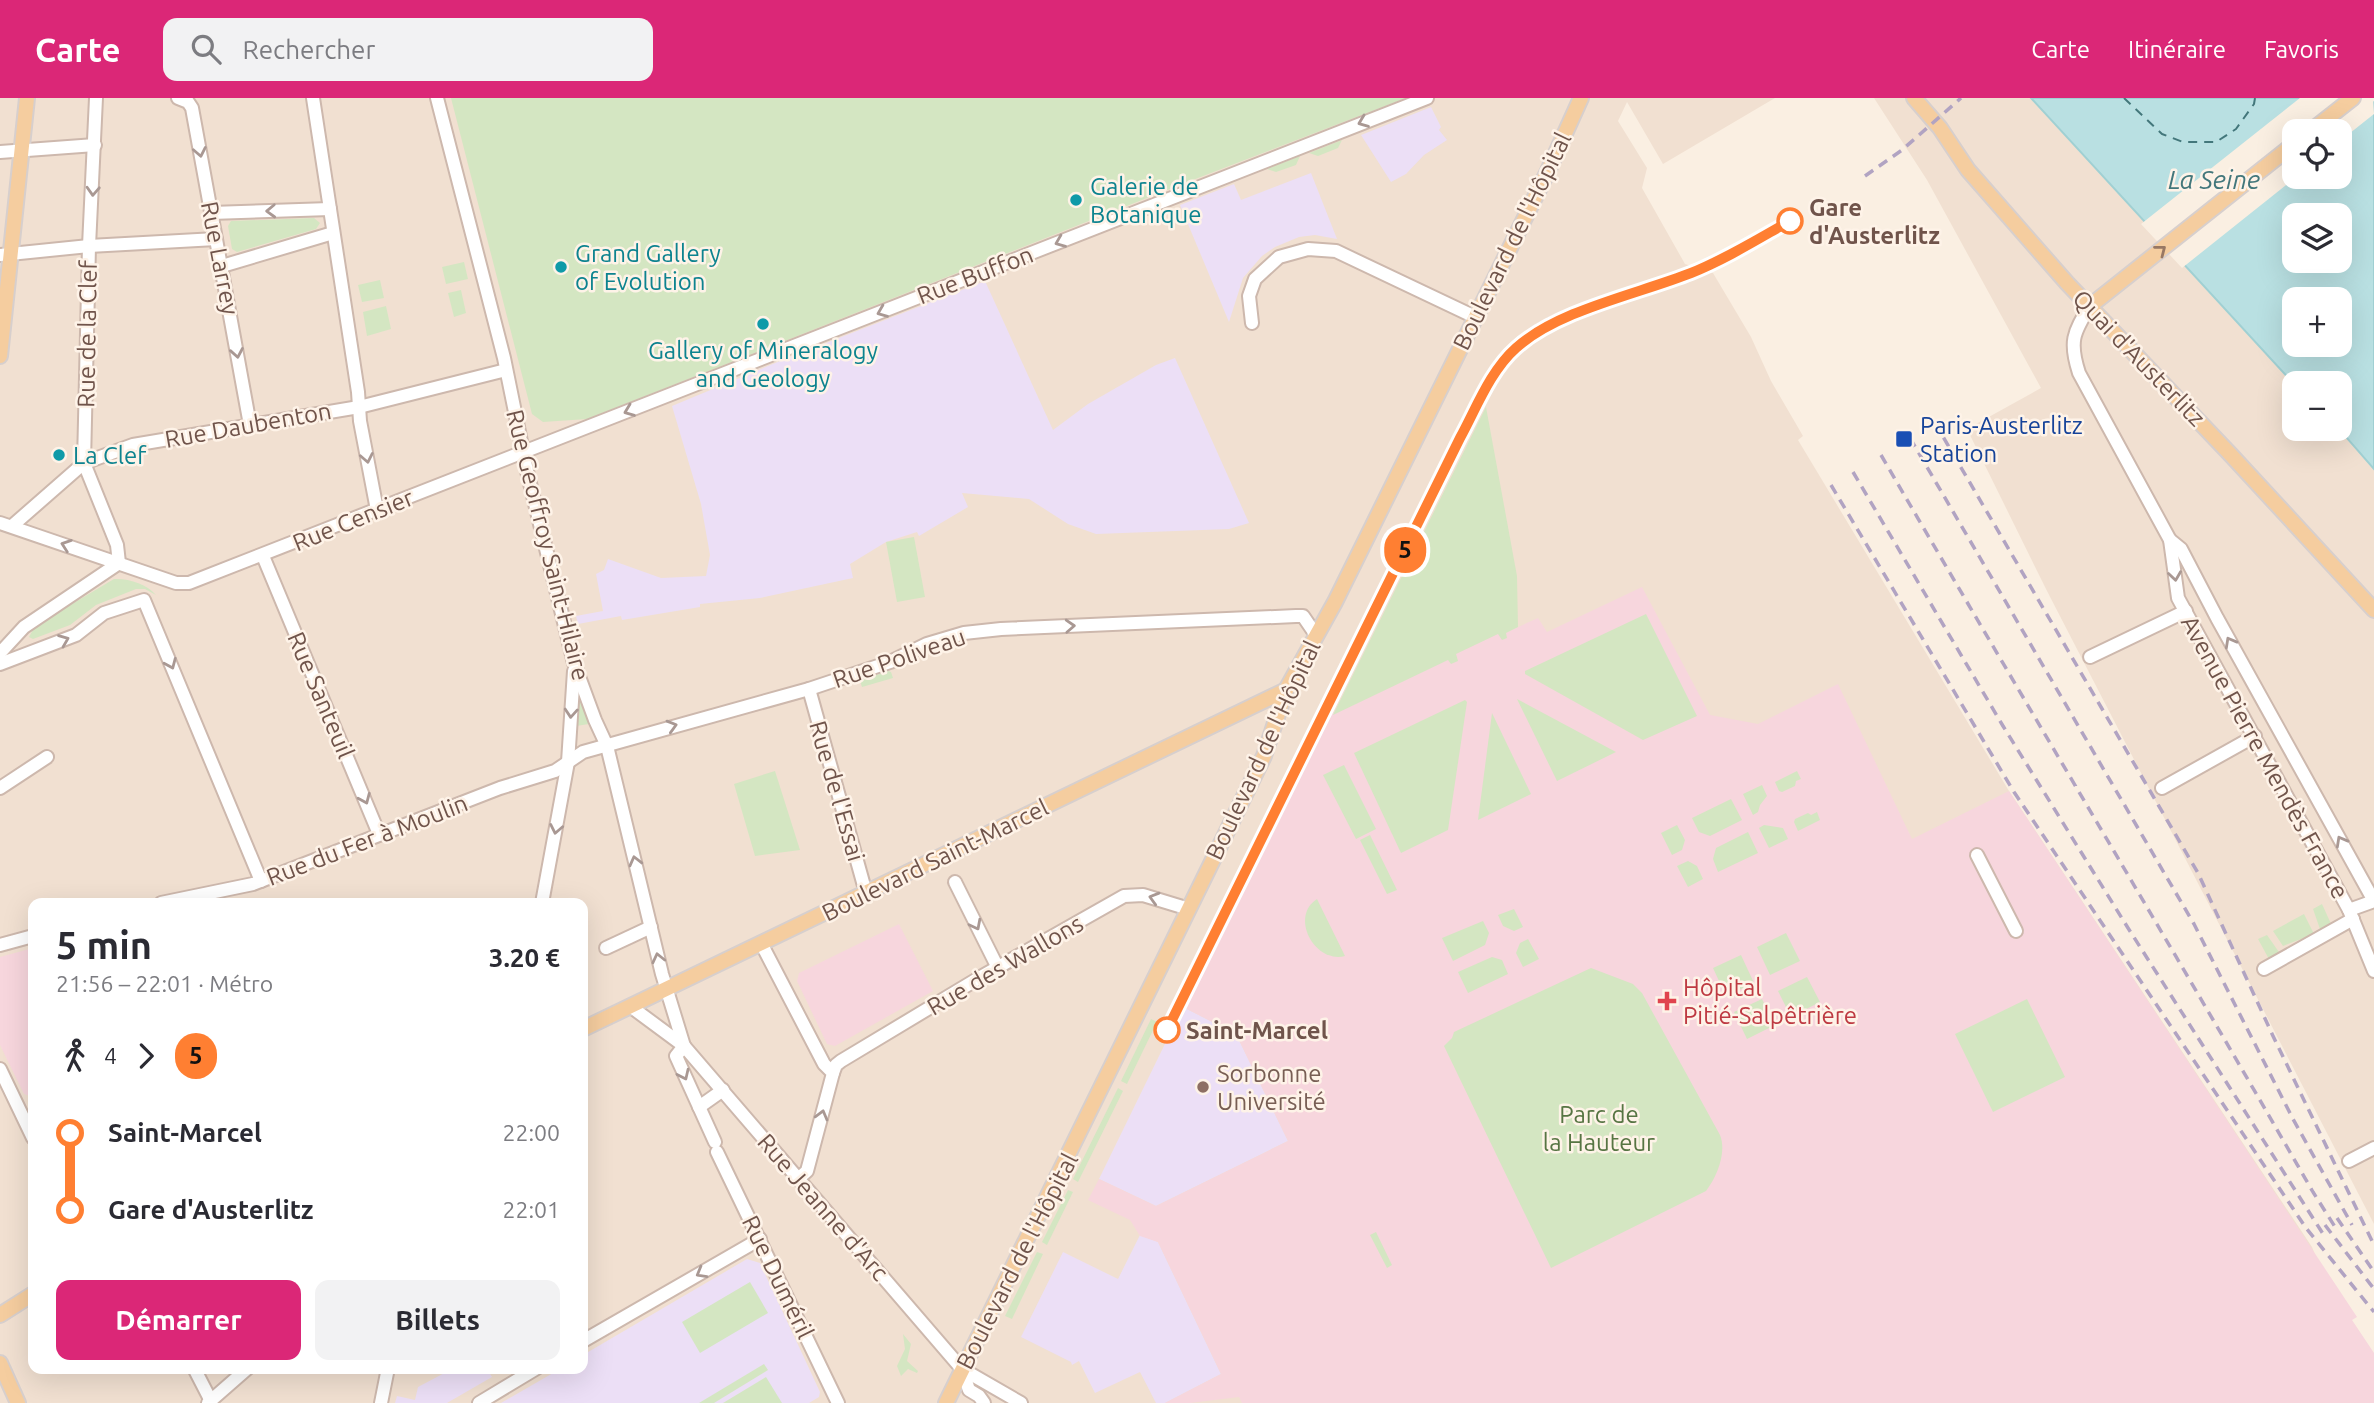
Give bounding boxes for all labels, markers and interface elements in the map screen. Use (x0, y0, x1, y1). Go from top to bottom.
search box (163, 18, 653, 81)
icon: search (187, 30, 225, 68)
text: Carte (35, 31, 121, 68)
text: Rechercher (243, 35, 375, 64)
text: Carte (2031, 36, 2090, 63)
text: Itinéraire (2128, 36, 2226, 63)
text: Favoris (2264, 36, 2339, 63)
one-way arrow (1357, 114, 1369, 128)
map controls (2282, 119, 2352, 441)
button: locate (2282, 119, 2352, 189)
street label: Boulevard de l'Hôpital (1448, 128, 1576, 354)
one-way arrow (192, 146, 207, 158)
water label: La Seine (2168, 165, 2260, 194)
place label: Galerie de Botanique (1090, 173, 1202, 228)
one-way arrow (85, 185, 100, 196)
marker: Galerie de Botanique (1068, 192, 1084, 208)
place label: Gare d'Austerlitz (1809, 194, 1940, 249)
street label: Rue Larrey (196, 199, 244, 317)
button: layers (2282, 203, 2352, 273)
one-way arrow (265, 204, 276, 219)
marker: Gare d'Austerlitz (1777, 208, 1803, 234)
one-way arrow (1055, 233, 1067, 247)
place label: Grand Gallery of Evolution (575, 240, 721, 295)
street label: Rue Buffon (913, 240, 1037, 310)
one-way arrow (2153, 245, 2165, 258)
street label: Rue de la Clef (72, 259, 102, 408)
marker: Grand Gallery of Evolution (553, 259, 569, 275)
street label: Quai d'Austerlitz (2067, 284, 2211, 432)
button: + (2282, 287, 2352, 357)
one-way arrow (876, 303, 888, 317)
marker: Gallery of Mineralogy and Geology (755, 316, 771, 332)
place label: Gallery of Mineralogy and Geology (648, 337, 878, 392)
one-way arrow (229, 347, 244, 359)
button: − (2282, 371, 2352, 441)
street label: Rue Daubenton (163, 397, 333, 453)
one-way arrow (623, 403, 635, 417)
street label: Rue Geoffroy Saint-Hilaire (501, 407, 595, 683)
place label: Paris-Austerlitz Station (1920, 412, 2083, 467)
marker: Paris-Austerlitz Station (1894, 429, 1914, 449)
place label: La Clef (73, 442, 147, 469)
marker: La Clef (51, 447, 67, 463)
one-way arrow (358, 452, 373, 464)
street label: Rue Censier (289, 484, 417, 556)
line badge: 5 (1382, 527, 1428, 573)
text: 5 (1398, 536, 1412, 563)
one-way arrow (60, 539, 72, 553)
one-way arrow (2167, 571, 2182, 582)
street label: Avenue Pierre Mendès France (2176, 611, 2354, 903)
one-way arrow (1064, 618, 1075, 633)
street label: Rue Poliveau (829, 623, 969, 693)
street label: Rue Santeuil (282, 628, 360, 762)
one-way arrow (57, 634, 69, 648)
street label: Boulevard de l'Hôpital (1200, 636, 1326, 864)
one-way arrow (2225, 637, 2239, 649)
one-way arrow (162, 657, 176, 669)
one-way arrow (564, 707, 579, 718)
street label: Rue de l'Essai (804, 718, 870, 864)
one-way arrow (666, 720, 678, 734)
street label: Rue du Fer à Moulin (263, 789, 471, 891)
one-way arrow (356, 793, 370, 805)
street label: Boulevard Saint-Marcel (818, 793, 1052, 927)
one-way arrow (549, 823, 564, 835)
one-way arrow (2336, 836, 2349, 848)
one-way arrow (629, 855, 643, 867)
one-way arrow (1149, 892, 1161, 906)
street label: Rue des Wallons (922, 909, 1088, 1021)
one-way arrow (968, 918, 981, 930)
text: 5 min (56, 924, 152, 966)
text: 3.20 € (489, 943, 560, 972)
one-way arrow (652, 952, 667, 964)
text: 21:56 – 22:01 · Métro (56, 971, 273, 996)
place label: Hôpital Pitié-Salpêtrière (1683, 974, 1857, 1029)
marker: Hôpital Pitié-Salpêtrière (1657, 991, 1677, 1011)
marker: Saint-Marcel (1154, 1017, 1180, 1043)
place label: Saint-Marcel (1186, 1017, 1328, 1044)
icon: walk (56, 1037, 94, 1075)
icon: forward (127, 1037, 165, 1075)
text: 5 (189, 1042, 203, 1069)
text: 4 (104, 1043, 117, 1068)
place label: Sorbonne Université (1217, 1060, 1326, 1115)
one-way arrow (676, 1068, 690, 1080)
marker: Sorbonne Université (1195, 1079, 1211, 1095)
park label: Parc de la Hauteur (1543, 1101, 1655, 1156)
one-way arrow (814, 1109, 828, 1121)
text: Saint-Marcel (108, 1118, 262, 1147)
text: 22:00 (502, 1120, 560, 1145)
street label: Rue Jeanne d'Arc (752, 1128, 894, 1286)
street label: Boulevard de l'Hôpital (951, 1149, 1083, 1373)
text: Gare d'Austerlitz (108, 1195, 314, 1224)
text: 22:01 (502, 1197, 560, 1222)
street label: Rue Duméril (737, 1211, 819, 1343)
one-way arrow (695, 1265, 708, 1278)
button: Démarrer (56, 1280, 301, 1360)
button: Billets (315, 1280, 560, 1360)

